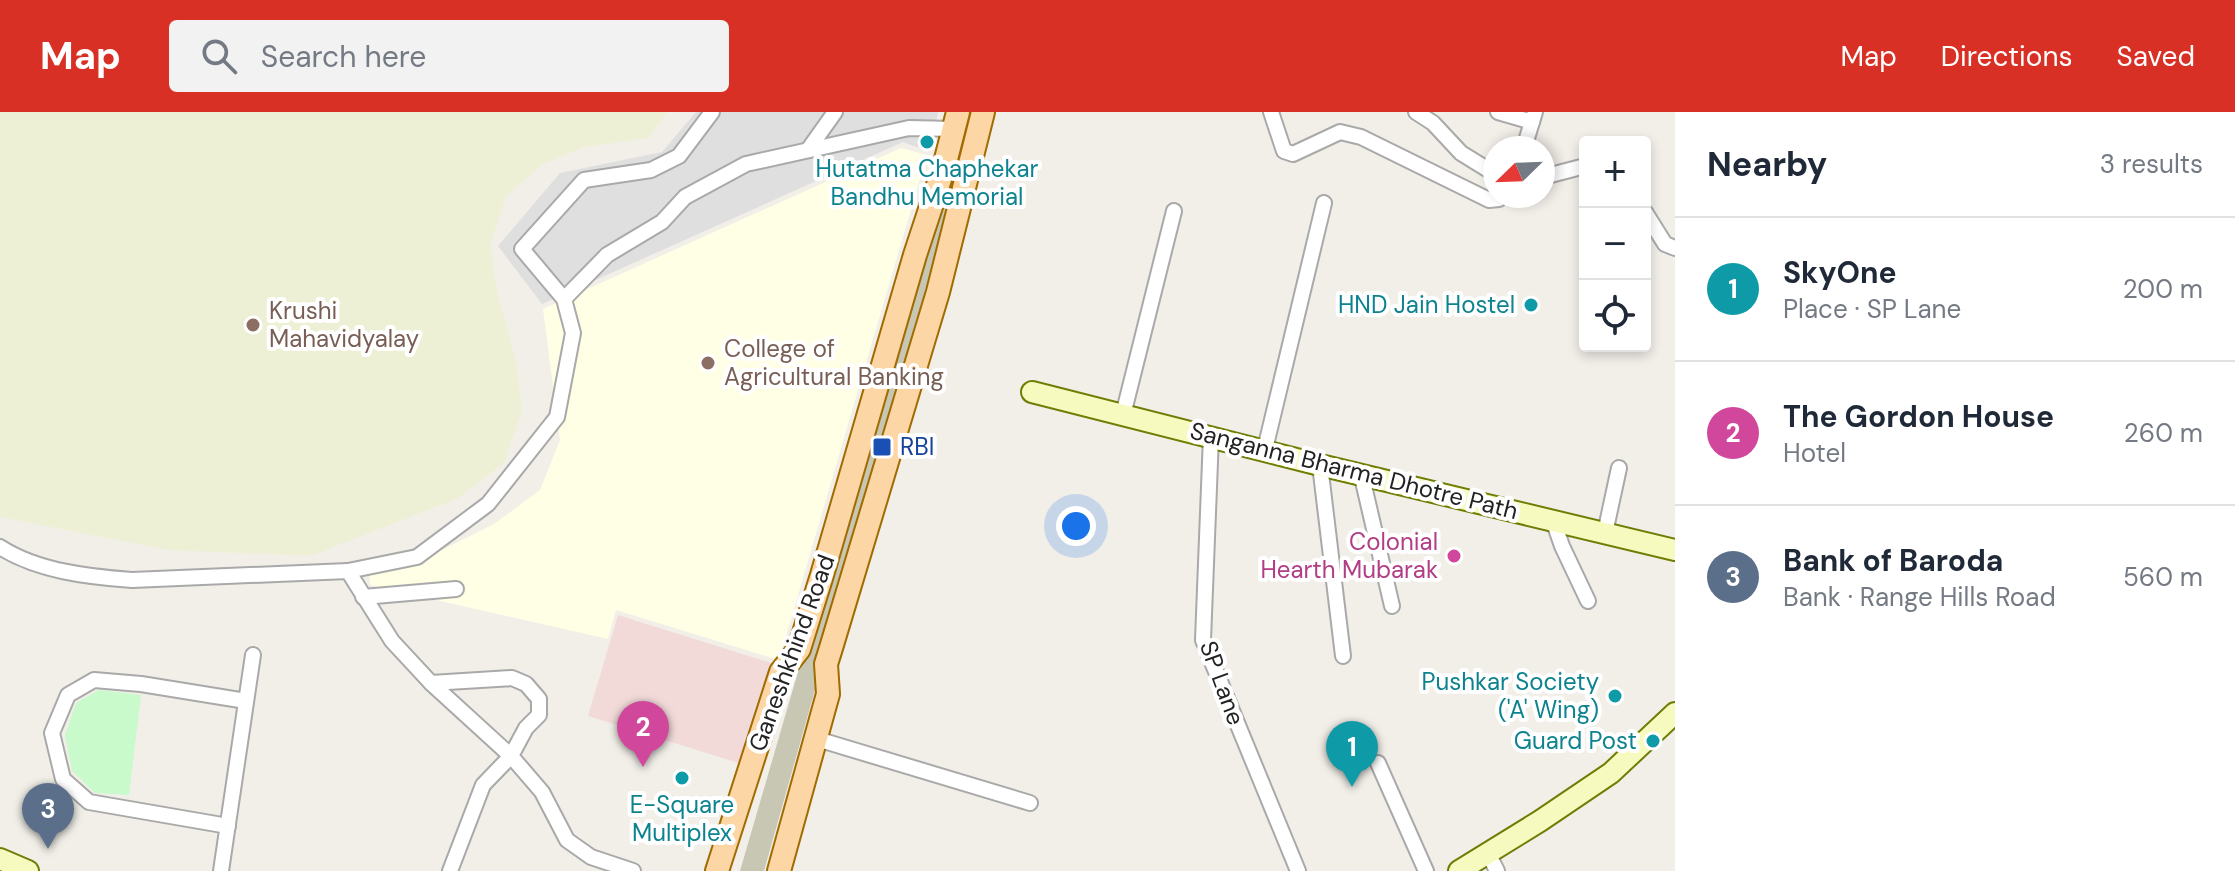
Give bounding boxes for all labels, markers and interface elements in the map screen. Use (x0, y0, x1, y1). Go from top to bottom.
search box (169, 20, 729, 92)
text: Map (40, 31, 121, 81)
icon: search (197, 34, 241, 78)
text: Search here (261, 37, 426, 76)
text: Map (1840, 38, 1897, 75)
text: Directions (1941, 38, 2073, 75)
text: Saved (2117, 38, 2195, 75)
marker: Hutatma Chaphekar Bandhu Memorial (918, 133, 936, 151)
north arrow (1483, 136, 1555, 208)
map controls (1579, 136, 1651, 352)
button: + (1579, 136, 1651, 208)
text: Nearby (1707, 142, 1827, 187)
text: 3 results (2100, 147, 2203, 181)
place label: Hutatma Chaphekar Bandhu Memorial (816, 153, 1039, 212)
button: − (1579, 208, 1651, 280)
text: SkyOne (1783, 253, 1897, 292)
text: 1 (1728, 272, 1738, 306)
text: 200 m (2123, 272, 2203, 306)
button: locate (1579, 280, 1651, 352)
place label: HND Jain Hostel (1338, 289, 1515, 320)
text: Place · SP Lane (1783, 292, 1961, 326)
place label: Krushi Mahavidyalay (269, 295, 419, 354)
marker: HND Jain Hostel (1522, 296, 1540, 314)
marker: Krushi Mahavidyalay (244, 316, 262, 334)
place label: College of Agricultural Banking (724, 333, 944, 392)
marker: College of Agricultural Banking (699, 354, 717, 372)
text: The Gordon House (1783, 397, 2054, 436)
street label: Sanganna Bharma Dhotre Path (1187, 415, 1521, 526)
text: 2 (1725, 416, 1741, 450)
text: 260 m (2124, 416, 2203, 450)
place label: RBI (900, 431, 934, 462)
marker: RBI (871, 436, 893, 458)
text: Hotel (1783, 436, 1846, 470)
your location (1056, 506, 1096, 546)
place label: Colonial Hearth Mubarak (1260, 526, 1438, 585)
text: Bank of Baroda (1783, 541, 2003, 580)
marker: Colonial Hearth Mubarak (1445, 547, 1463, 565)
street label: Ganeshkhind Road (742, 550, 842, 756)
text: 3 (1725, 560, 1741, 594)
text: 560 m (2123, 560, 2203, 594)
text: Bank · Range Hills Road (1783, 580, 2056, 614)
street label: SP Lane (1193, 636, 1252, 729)
place label: Pushkar Society ('A' Wing) (1422, 666, 1599, 725)
marker: Pushkar Society ('A' Wing) (1606, 687, 1624, 705)
pin: 2 (617, 701, 669, 767)
pin: 1 (1326, 721, 1378, 787)
place label: Guard Post (1514, 725, 1637, 756)
marker: Guard Post (1644, 732, 1662, 750)
marker: E-Square Multiplex (673, 769, 691, 787)
pin: 3 (22, 783, 74, 849)
place label: E-Square Multiplex (630, 789, 734, 848)

